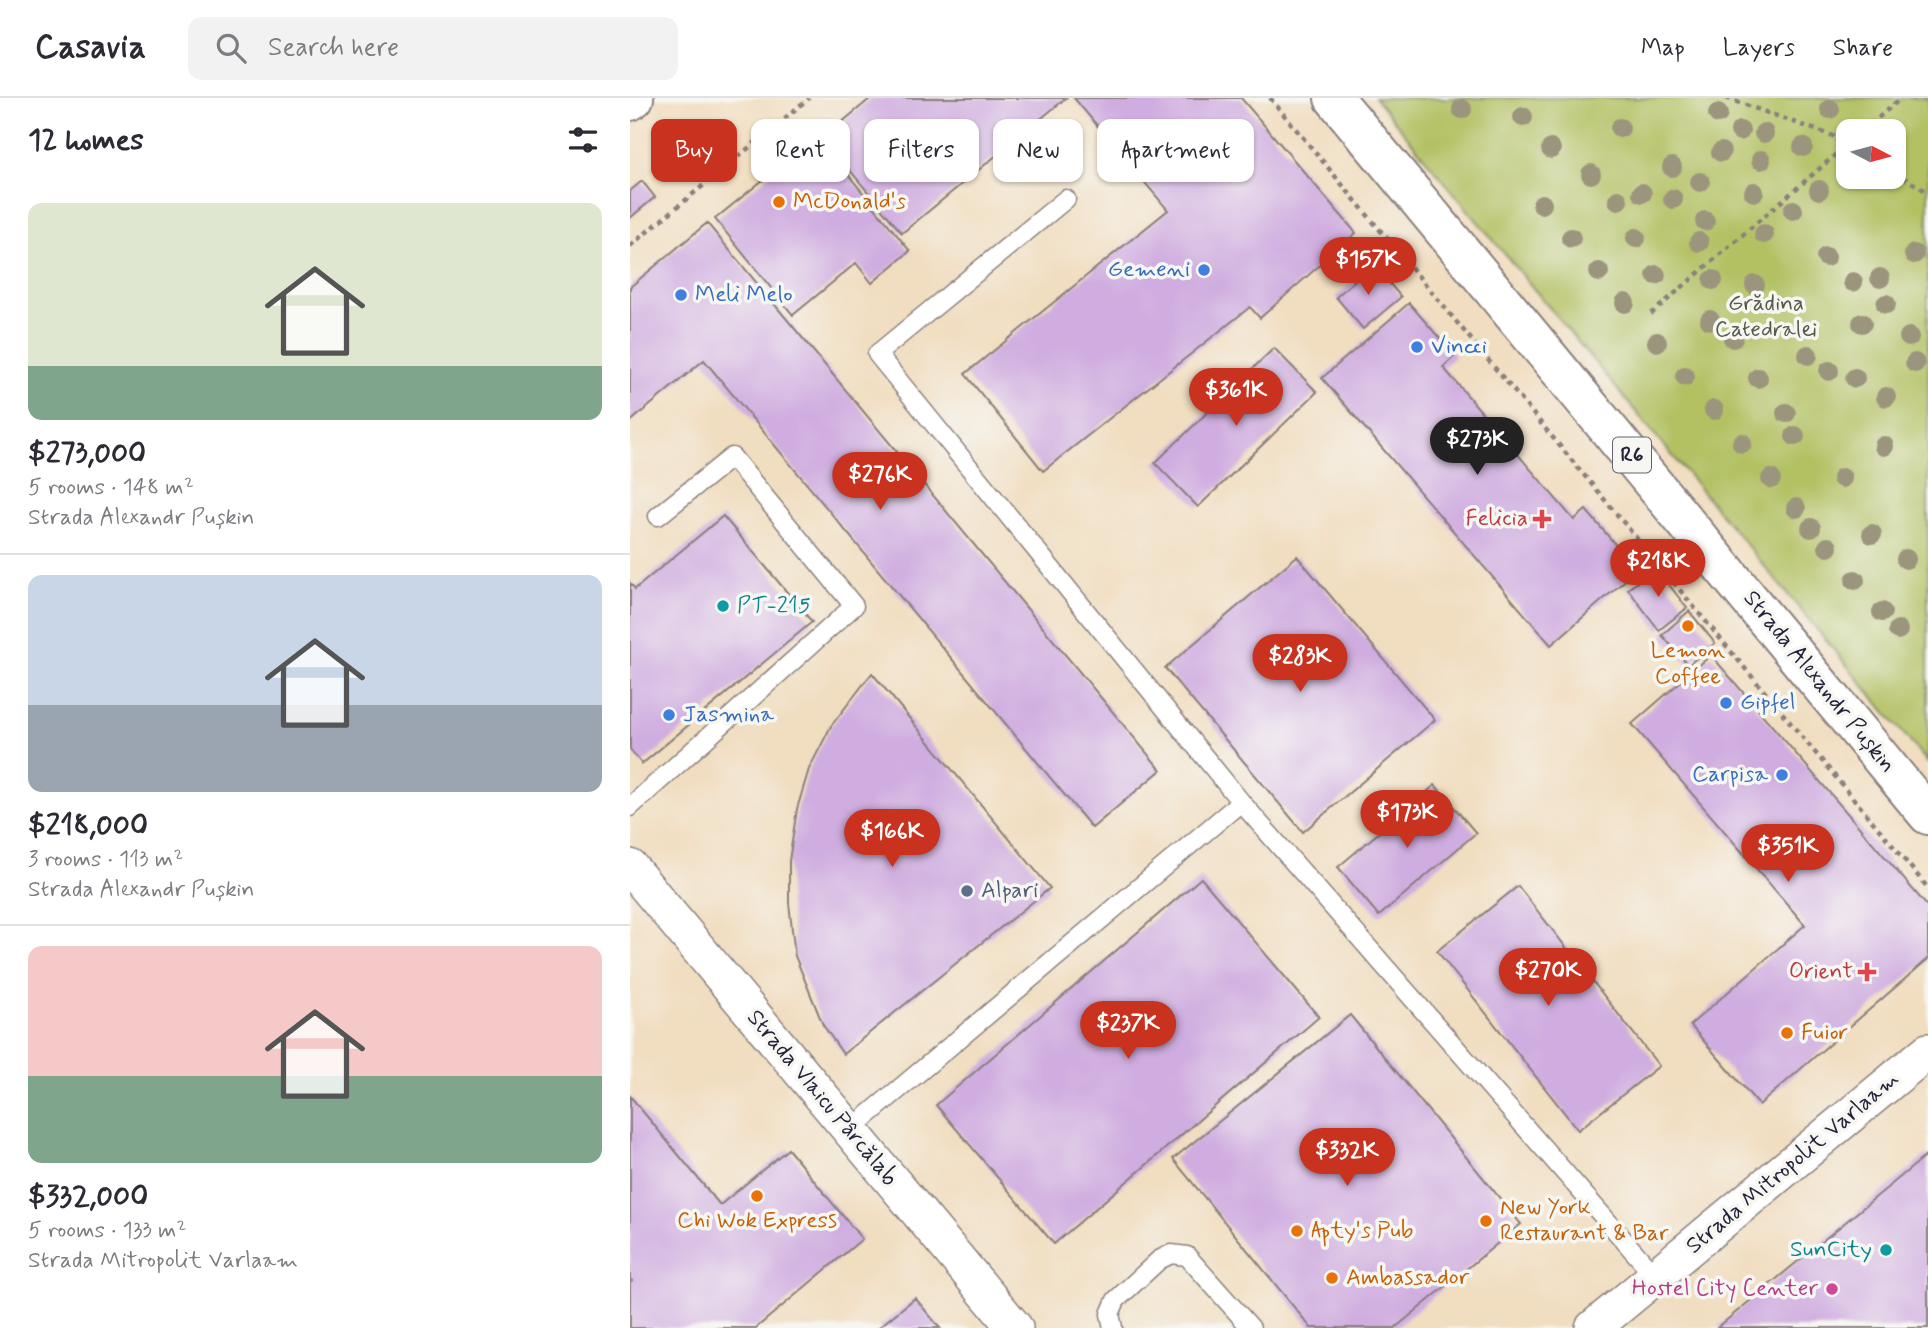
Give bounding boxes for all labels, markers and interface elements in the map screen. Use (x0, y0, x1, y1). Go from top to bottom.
search box (188, 17, 678, 80)
text: Casavia (35, 26, 146, 70)
icon: search (212, 29, 250, 67)
text: Search here (268, 31, 399, 65)
text: Map (1641, 33, 1685, 64)
text: Layers (1723, 33, 1795, 64)
text: Share (1833, 33, 1893, 64)
chip: Buy (651, 119, 737, 182)
chip: Rent (751, 119, 850, 182)
chip: Filters (864, 119, 979, 182)
chip: New (993, 119, 1083, 182)
chip: Apartment (1097, 119, 1254, 182)
north arrow (1836, 119, 1906, 189)
map controls (1836, 119, 1906, 189)
text: 12 homes (28, 121, 144, 160)
icon: filters (564, 121, 602, 159)
place label: McDonald's (793, 187, 906, 217)
marker: McDonald's (771, 194, 787, 210)
pin: $157K (1319, 238, 1417, 297)
text: $157K (1335, 245, 1401, 275)
icon: home (252, 248, 378, 374)
place label: Gemeni (1108, 255, 1190, 285)
marker: Gemeni (1196, 262, 1212, 278)
place label: Meli Melo (695, 280, 793, 310)
marker: Meli Melo (673, 287, 689, 303)
park label: Grădina Catedralei (1715, 289, 1817, 345)
place label: Vincci (1431, 332, 1487, 362)
marker: Vincci (1409, 339, 1425, 355)
pin: $361K (1187, 368, 1285, 428)
text: $361K (1205, 376, 1267, 406)
pin: $273K (1428, 418, 1526, 477)
text: $273K (1446, 425, 1508, 455)
text: $273,000 (28, 434, 146, 473)
road number: R6 (1613, 438, 1651, 472)
pin: $276K (831, 452, 929, 512)
text: $276K (848, 460, 912, 490)
text: 5 rooms · 148 m² (28, 473, 194, 503)
text: Strada Alexandr Pușkin (28, 503, 254, 533)
place label: Felicia (1465, 504, 1528, 534)
marker: Felicia (1534, 511, 1550, 527)
pin: $218K (1609, 540, 1707, 599)
text: $218K (1626, 547, 1690, 577)
street label: Strada Alexandr Pușkin (1736, 585, 1902, 779)
place label: PT-215 (737, 591, 811, 621)
marker: PT-215 (715, 598, 731, 614)
marker: Lemon Coffee (1680, 618, 1696, 634)
icon: home (252, 620, 378, 746)
pin: $283K (1251, 634, 1349, 694)
place label: Lemon Coffee (1651, 636, 1725, 692)
text: $283K (1268, 642, 1332, 672)
place label: Gipfel (1740, 688, 1795, 718)
marker: Gipfel (1718, 695, 1734, 711)
place label: Jasmina (683, 700, 774, 730)
marker: Jasmina (661, 707, 677, 723)
place label: Carpisa (1692, 760, 1768, 790)
marker: Carpisa (1774, 767, 1790, 783)
pin: $173K (1358, 790, 1456, 850)
text: $173K (1377, 798, 1438, 828)
text: $218,000 (28, 806, 148, 845)
pin: $166K (843, 810, 941, 869)
text: $166K (860, 817, 924, 847)
pin: $351K (1739, 824, 1837, 884)
text: $351K (1757, 832, 1819, 862)
text: 3 rooms · 113 m² (28, 845, 183, 875)
text: Strada Alexandr Pușkin (28, 875, 254, 905)
place label: Alpari (981, 876, 1038, 906)
marker: Alpari (959, 883, 975, 899)
pin: $270K (1499, 948, 1597, 1008)
text: $270K (1515, 956, 1581, 986)
place label: Orient (1789, 957, 1853, 987)
marker: Orient (1859, 964, 1875, 980)
icon: home (252, 991, 378, 1117)
pin: $237K (1079, 1002, 1177, 1061)
street label: Strada Vlaicu Pârcălab (739, 1004, 905, 1192)
text: $237K (1096, 1009, 1160, 1039)
place label: Fuior (1801, 1018, 1849, 1048)
marker: Fuior (1779, 1025, 1795, 1041)
street label: Strada Mitropolit Varlaam (1680, 1065, 1906, 1261)
pin: $332K (1298, 1128, 1396, 1188)
text: $332K (1315, 1136, 1379, 1166)
text: $332,000 (28, 1177, 148, 1216)
marker: Chi Wok Express (749, 1188, 765, 1204)
place label: New York Restaurant & Bar (1500, 1193, 1669, 1249)
place label: Chi Wok Express (677, 1206, 837, 1236)
marker: New York Restaurant & Bar (1478, 1213, 1494, 1229)
text: 5 rooms · 133 m² (28, 1216, 187, 1246)
place label: Apty's Pub (1311, 1216, 1413, 1247)
marker: Apty's Pub (1289, 1223, 1305, 1239)
place label: SunCity (1790, 1235, 1872, 1265)
marker: SunCity (1878, 1242, 1894, 1258)
text: Strada Mitropolit Varlaam (28, 1246, 298, 1276)
place label: Ambassador (1346, 1263, 1470, 1293)
marker: Ambassador (1324, 1270, 1340, 1286)
place label: Hostel City Center (1632, 1274, 1818, 1304)
marker: Hostel City Center (1824, 1281, 1840, 1297)

